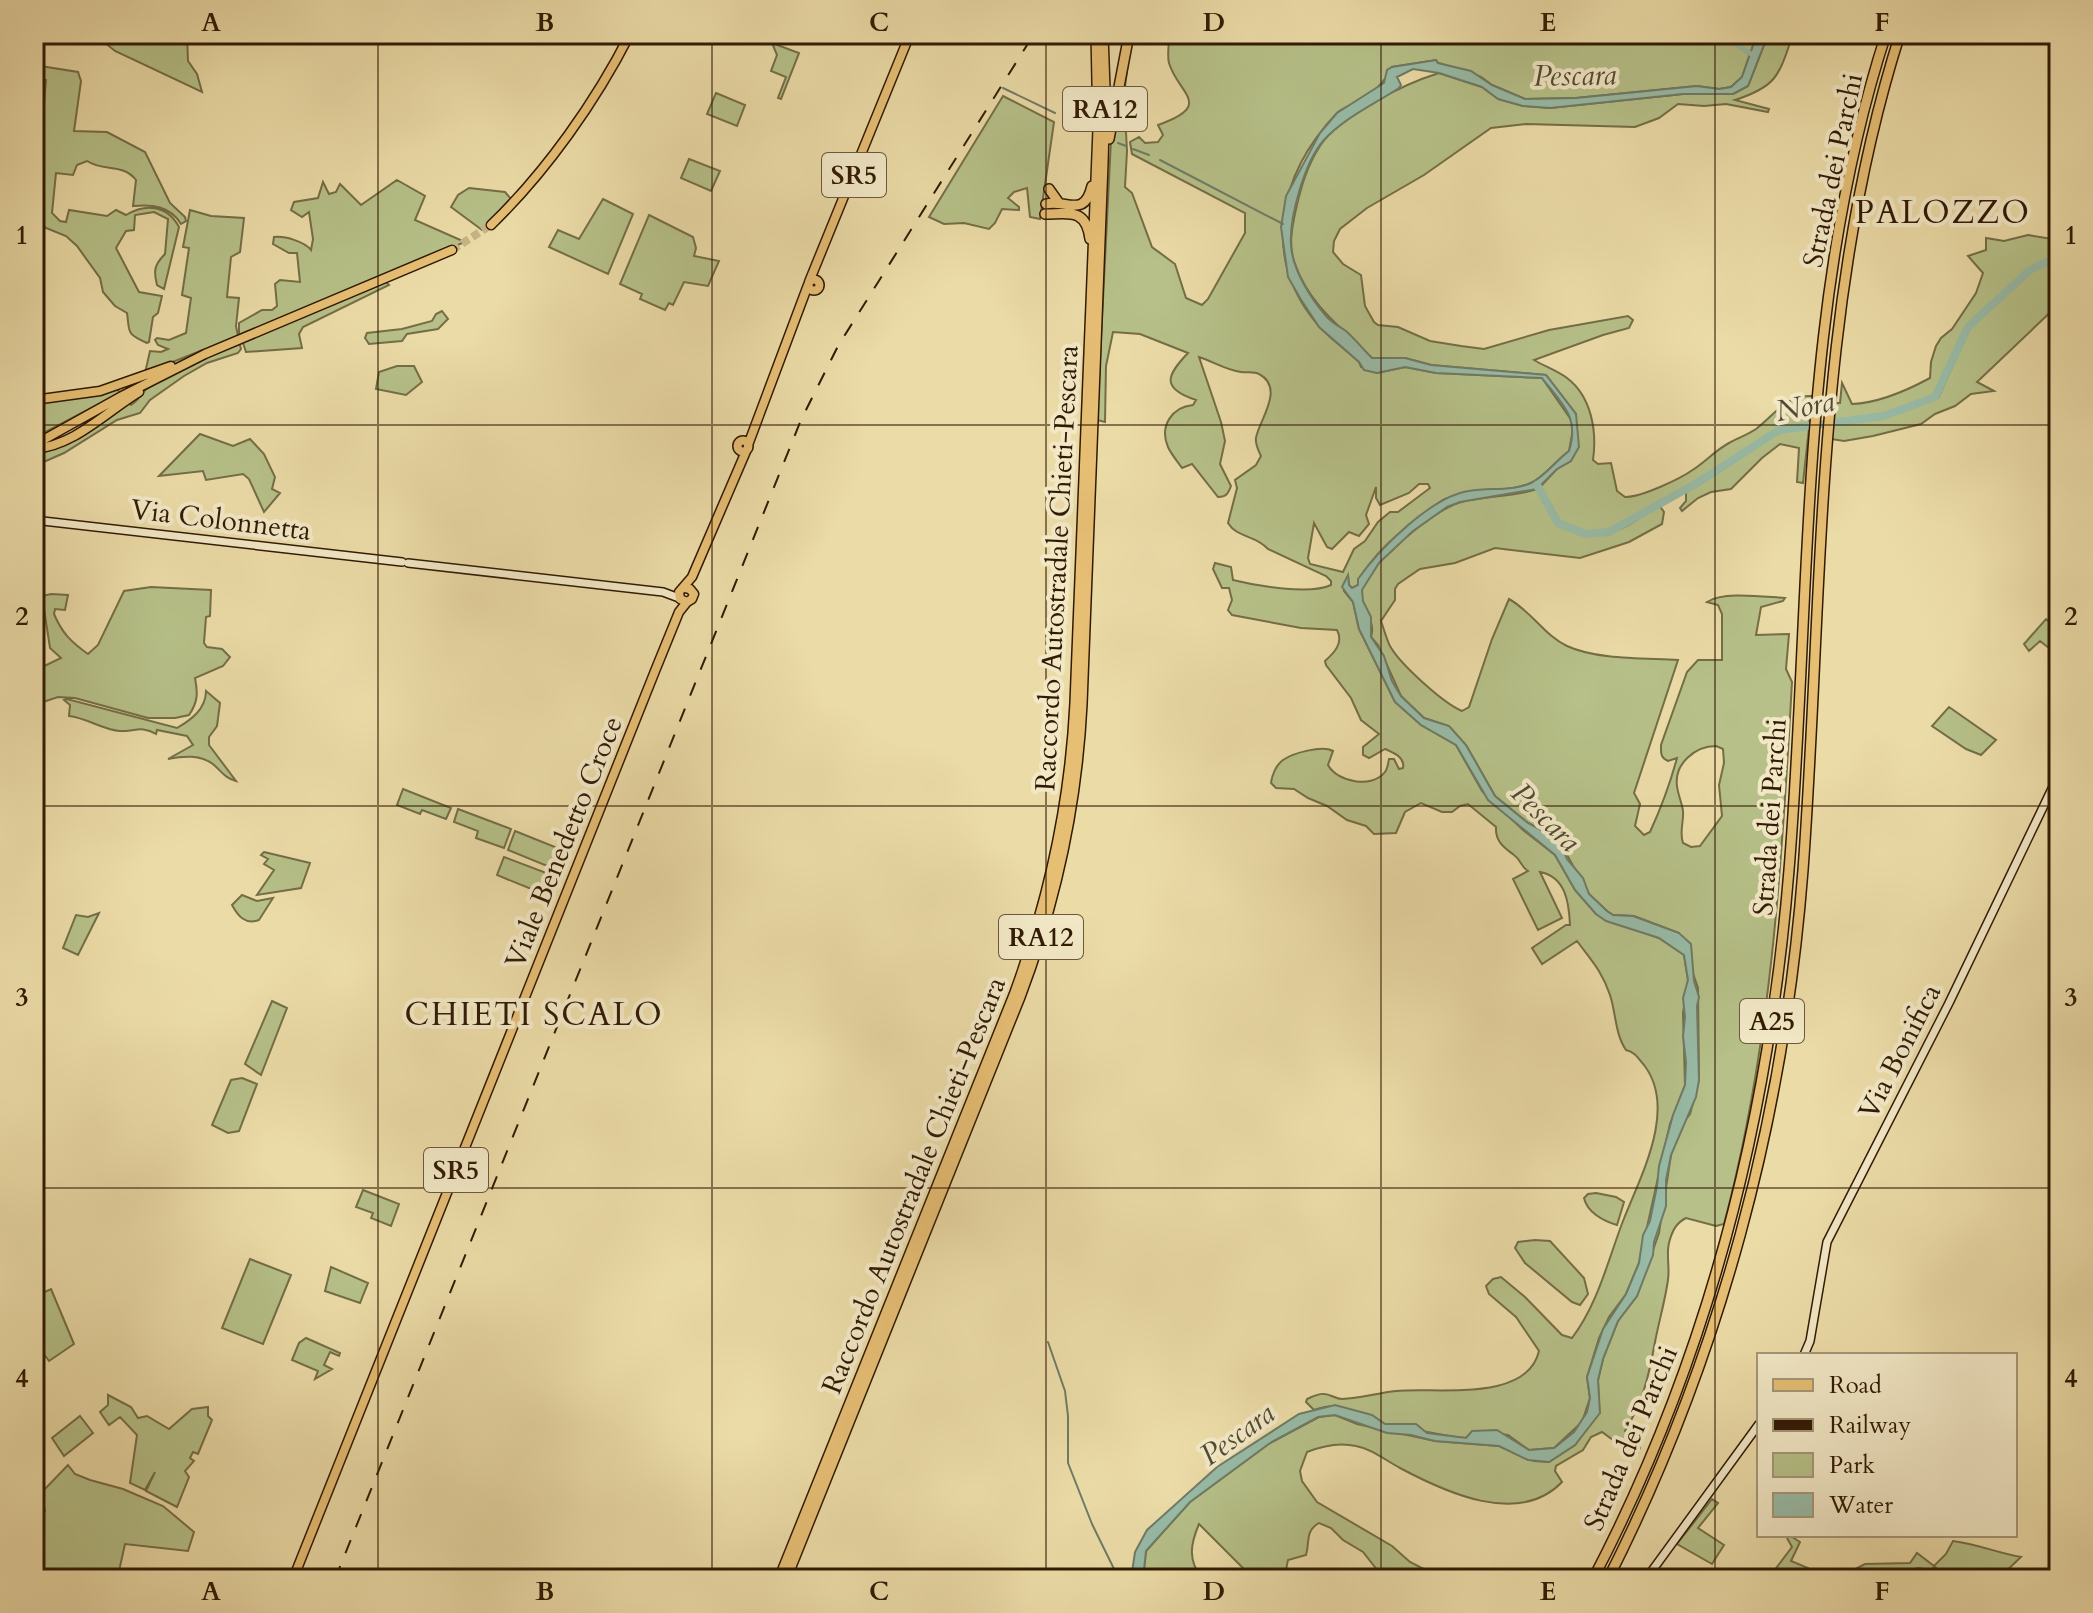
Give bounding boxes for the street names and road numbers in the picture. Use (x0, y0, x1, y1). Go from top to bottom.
street label: Strada dei Parchi (1794, 69, 1872, 271)
road number: RA12 (1063, 87, 1147, 131)
road number: SR5 (822, 153, 886, 197)
street label: Raccordo Autostradale Chieti-Pescara (1026, 344, 1088, 792)
street label: Via Colonnetta (129, 490, 313, 550)
street label: Viale Benedetto Croce (496, 711, 632, 974)
street label: Strada dei Parchi (1744, 717, 1796, 917)
road number: RA12 (999, 915, 1083, 959)
street label: Raccordo Autostradale Chieti-Pescara (813, 971, 1015, 1399)
street label: Via Bonifica (1850, 977, 1950, 1125)
road number: A25 (1740, 999, 1804, 1043)
road number: SR5 (424, 1148, 488, 1192)
street label: Strada dei Parchi (1575, 1340, 1687, 1537)

